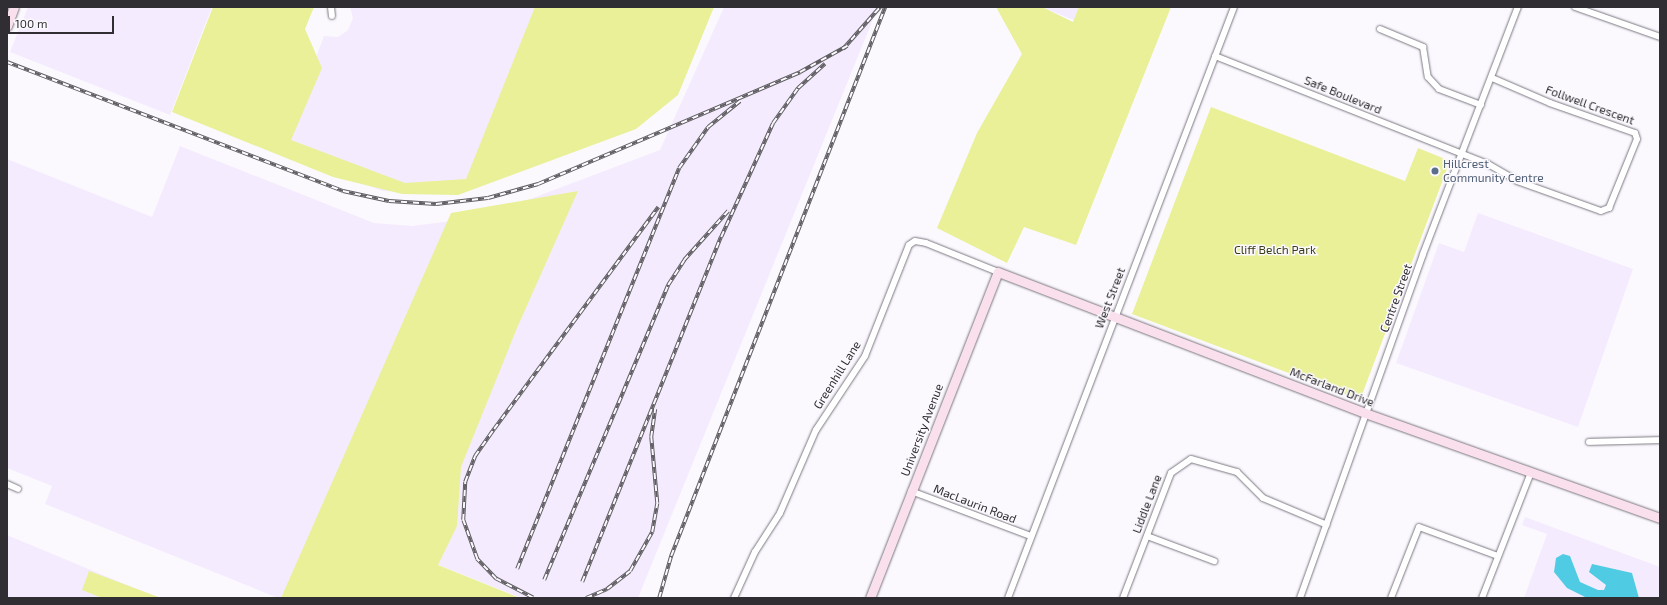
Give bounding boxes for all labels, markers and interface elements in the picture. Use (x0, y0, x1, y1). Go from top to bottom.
scale bar (10, 8, 116, 34)
text: 100 m (15, 16, 47, 30)
street label: Safe Boulevard (1302, 73, 1384, 117)
street label: Follwell Crescent (1543, 82, 1637, 128)
place label: Hillcrest Community Centre (1443, 157, 1544, 185)
marker: Hillcrest Community Centre (1430, 166, 1440, 176)
park label: Cliff Belch Park (1234, 243, 1316, 257)
street label: Centre Street (1377, 262, 1415, 334)
street label: West Street (1092, 265, 1128, 331)
street label: Greenhill Lane (810, 338, 864, 412)
street label: McFarland Drive (1288, 364, 1376, 410)
street label: University Avenue (898, 382, 946, 478)
street label: Liddle Lane (1129, 473, 1165, 535)
street label: MacLaurin Road (932, 482, 1018, 526)

